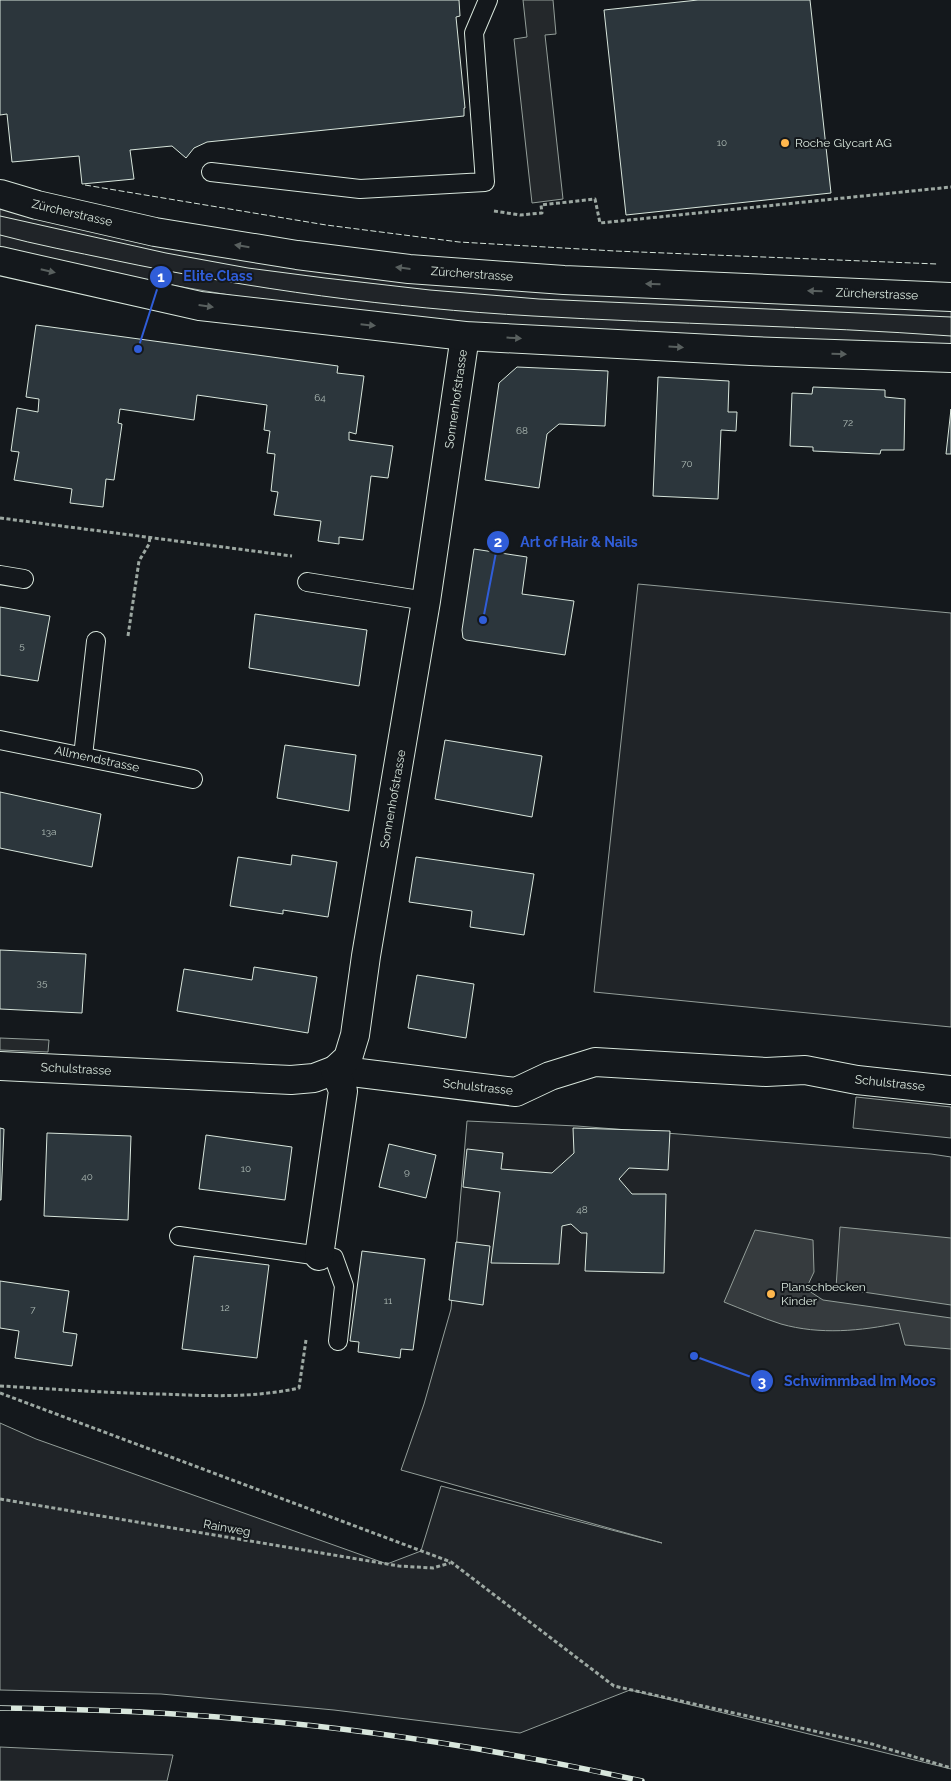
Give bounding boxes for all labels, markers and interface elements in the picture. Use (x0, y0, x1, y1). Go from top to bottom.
place label: Roche Glycart AG (795, 136, 892, 150)
house number: 10 (717, 137, 727, 148)
marker: Roche Glycart AG (779, 137, 791, 149)
street label: Zürcherstrasse (30, 197, 114, 229)
one-way arrow (234, 242, 250, 250)
callout: Elite Class (148, 262, 263, 291)
one-way arrow (395, 264, 411, 272)
street label: Zürcherstrasse (430, 264, 514, 284)
one-way arrow (40, 267, 55, 275)
text: 1 (157, 268, 165, 286)
text: Elite Class (183, 268, 253, 284)
one-way arrow (644, 280, 660, 288)
street label: Zürcherstrasse (835, 286, 919, 302)
one-way arrow (807, 287, 823, 295)
one-way arrow (199, 302, 215, 310)
one-way arrow (360, 321, 376, 329)
one-way arrow (506, 335, 522, 343)
one-way arrow (669, 343, 685, 351)
street label: Sonnenhofstrasse (442, 349, 470, 449)
one-way arrow (831, 350, 847, 358)
house number: 64 (314, 392, 326, 403)
house number: 72 (843, 417, 853, 428)
house number: 68 (516, 425, 528, 436)
house number: 70 (681, 458, 693, 469)
callout: Art of Hair & Nails (485, 528, 648, 557)
text: 2 (494, 533, 502, 551)
text: Art of Hair & Nails (520, 534, 638, 550)
house number: 5 (19, 640, 25, 651)
street label: Allmendstrasse (53, 743, 141, 775)
street label: Sonnenhofstrasse (377, 749, 409, 849)
house number: 13a (41, 826, 57, 837)
house number: 35 (37, 977, 48, 988)
street label: Schulstrasse (40, 1060, 112, 1078)
street label: Schulstrasse (854, 1072, 926, 1094)
street label: Schulstrasse (442, 1076, 514, 1098)
house number: 10 (241, 1163, 251, 1174)
house number: 9 (404, 1166, 410, 1177)
house number: 40 (81, 1171, 93, 1182)
house number: 48 (576, 1204, 588, 1215)
place label: Planschbecken Kinder (781, 1280, 866, 1308)
marker: Planschbecken Kinder (765, 1288, 777, 1300)
house number: 11 (384, 1295, 393, 1306)
house number: 12 (220, 1302, 230, 1313)
house number: 7 (30, 1304, 36, 1315)
callout: Schwimmbad Im Moos (749, 1367, 946, 1396)
text: 3 (758, 1373, 766, 1391)
text: Schwimmbad Im Moos (784, 1373, 936, 1389)
street label: Rainweg (202, 1517, 252, 1539)

